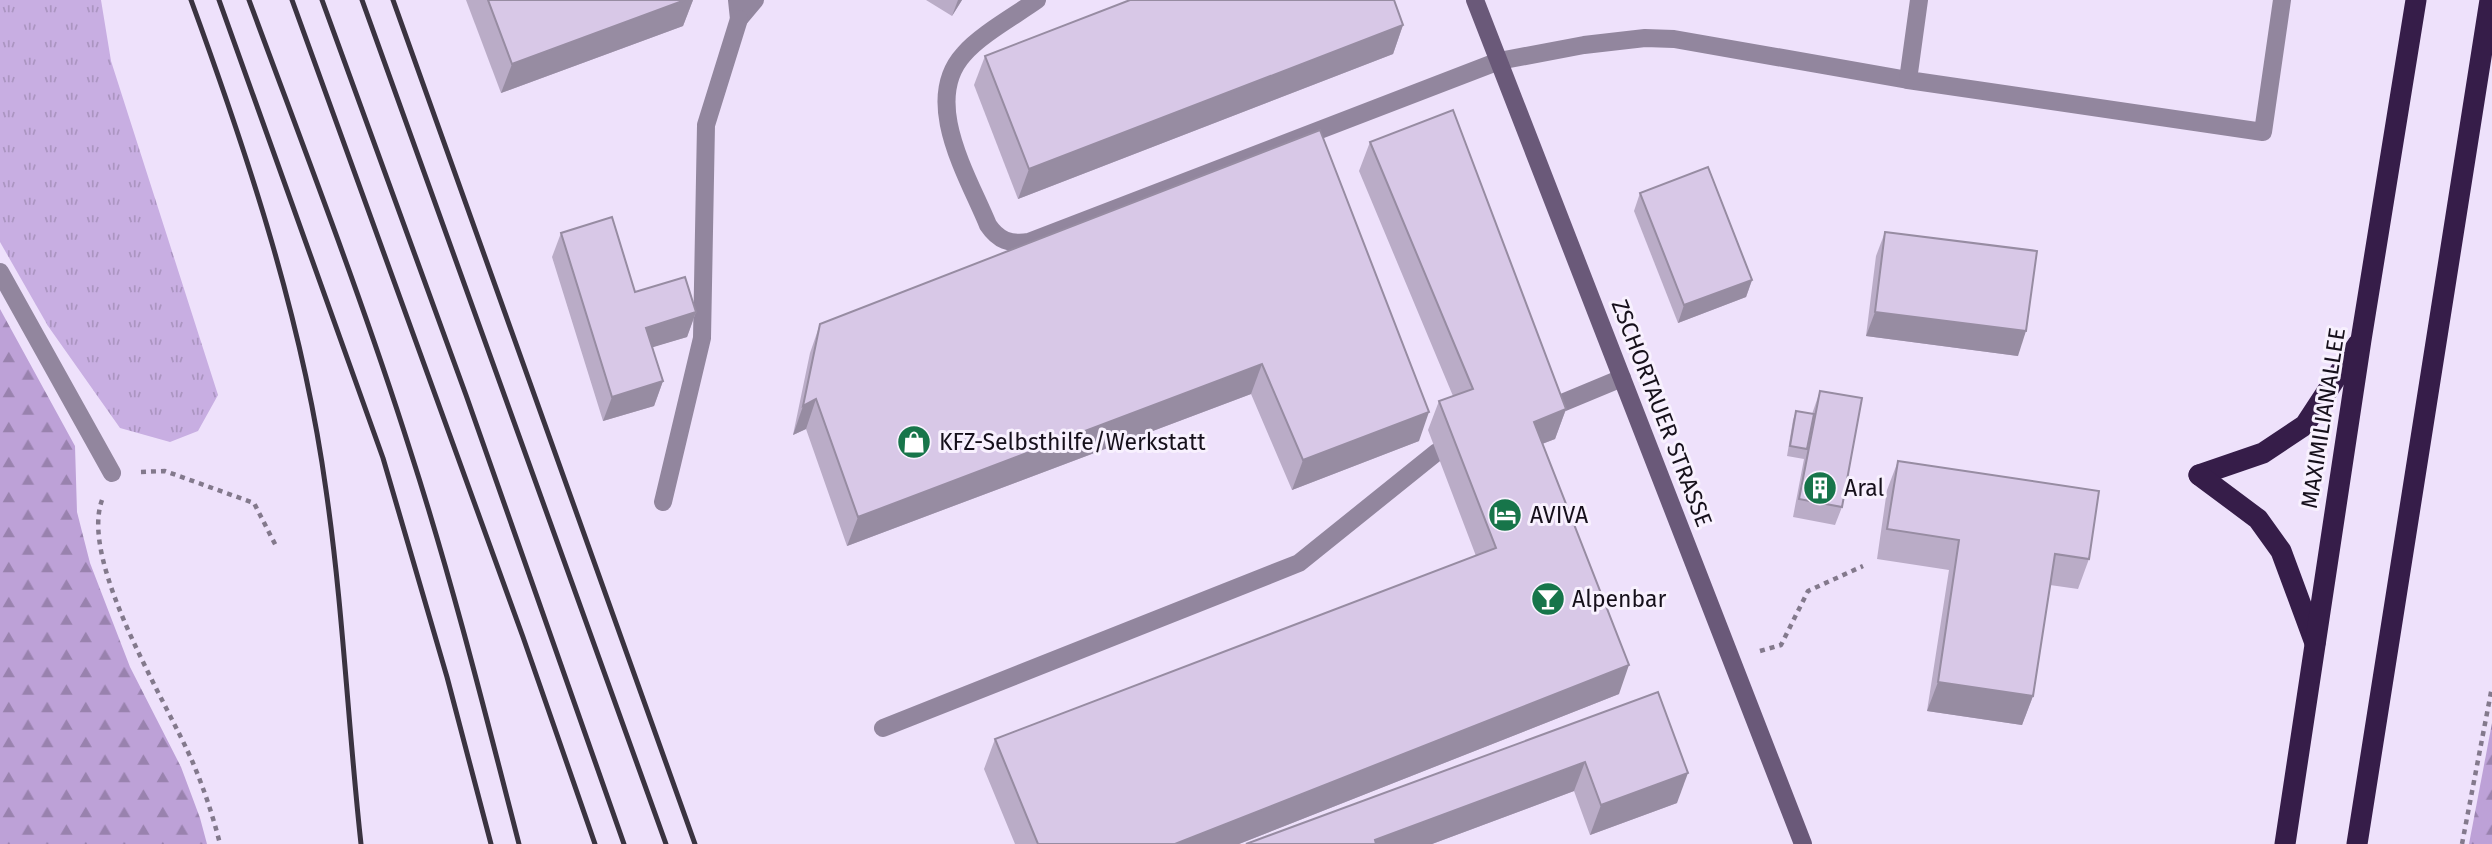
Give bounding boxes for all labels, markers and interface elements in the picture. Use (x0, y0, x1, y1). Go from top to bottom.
street label: ZSCHORTAUER STRASSE (1606, 295, 1718, 531)
street label: MAXIMILIANALLEE (2295, 326, 2351, 510)
shop icon: KFZ-Selbsthilfe/Werkstatt (895, 423, 933, 461)
place label: KFZ-Selbsthilfe/Werkstatt (939, 428, 1206, 456)
building icon: Aral (1801, 469, 1839, 507)
place label: Aral (1844, 474, 1885, 502)
hotel icon: AVIVA (1486, 496, 1524, 534)
place label: AVIVA (1530, 501, 1589, 529)
bar icon: Alpenbar (1529, 580, 1567, 618)
place label: Alpenbar (1572, 585, 1667, 613)

